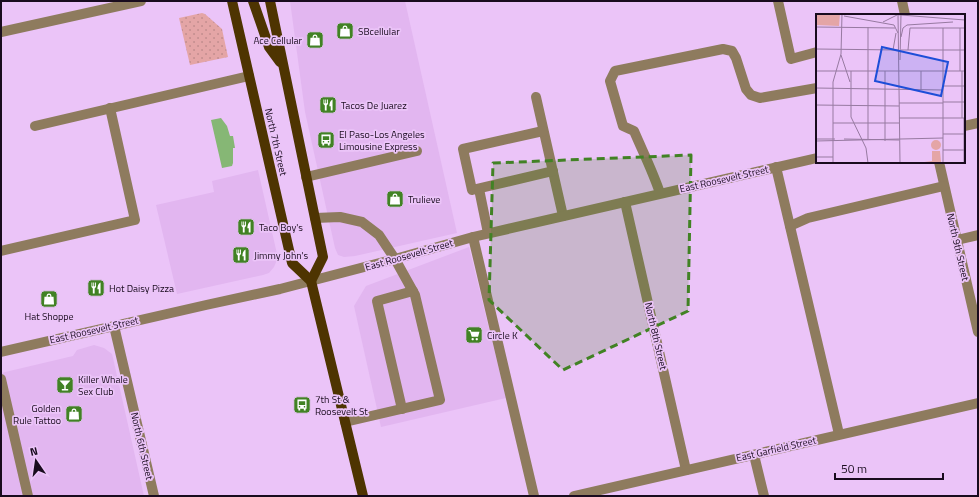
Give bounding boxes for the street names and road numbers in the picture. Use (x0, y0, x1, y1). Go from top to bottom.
street label: North 7th Street (261, 107, 291, 178)
street label: East Roosevelt Street (678, 161, 770, 197)
street label: North 9th Street (943, 212, 973, 283)
street label: East Roosevelt Street (363, 235, 455, 275)
street label: North 8th Street (641, 301, 671, 372)
street label: East Roosevelt Street (48, 312, 140, 348)
street label: North 6th Street (127, 411, 157, 482)
street label: East Garfield Street (735, 432, 818, 465)

